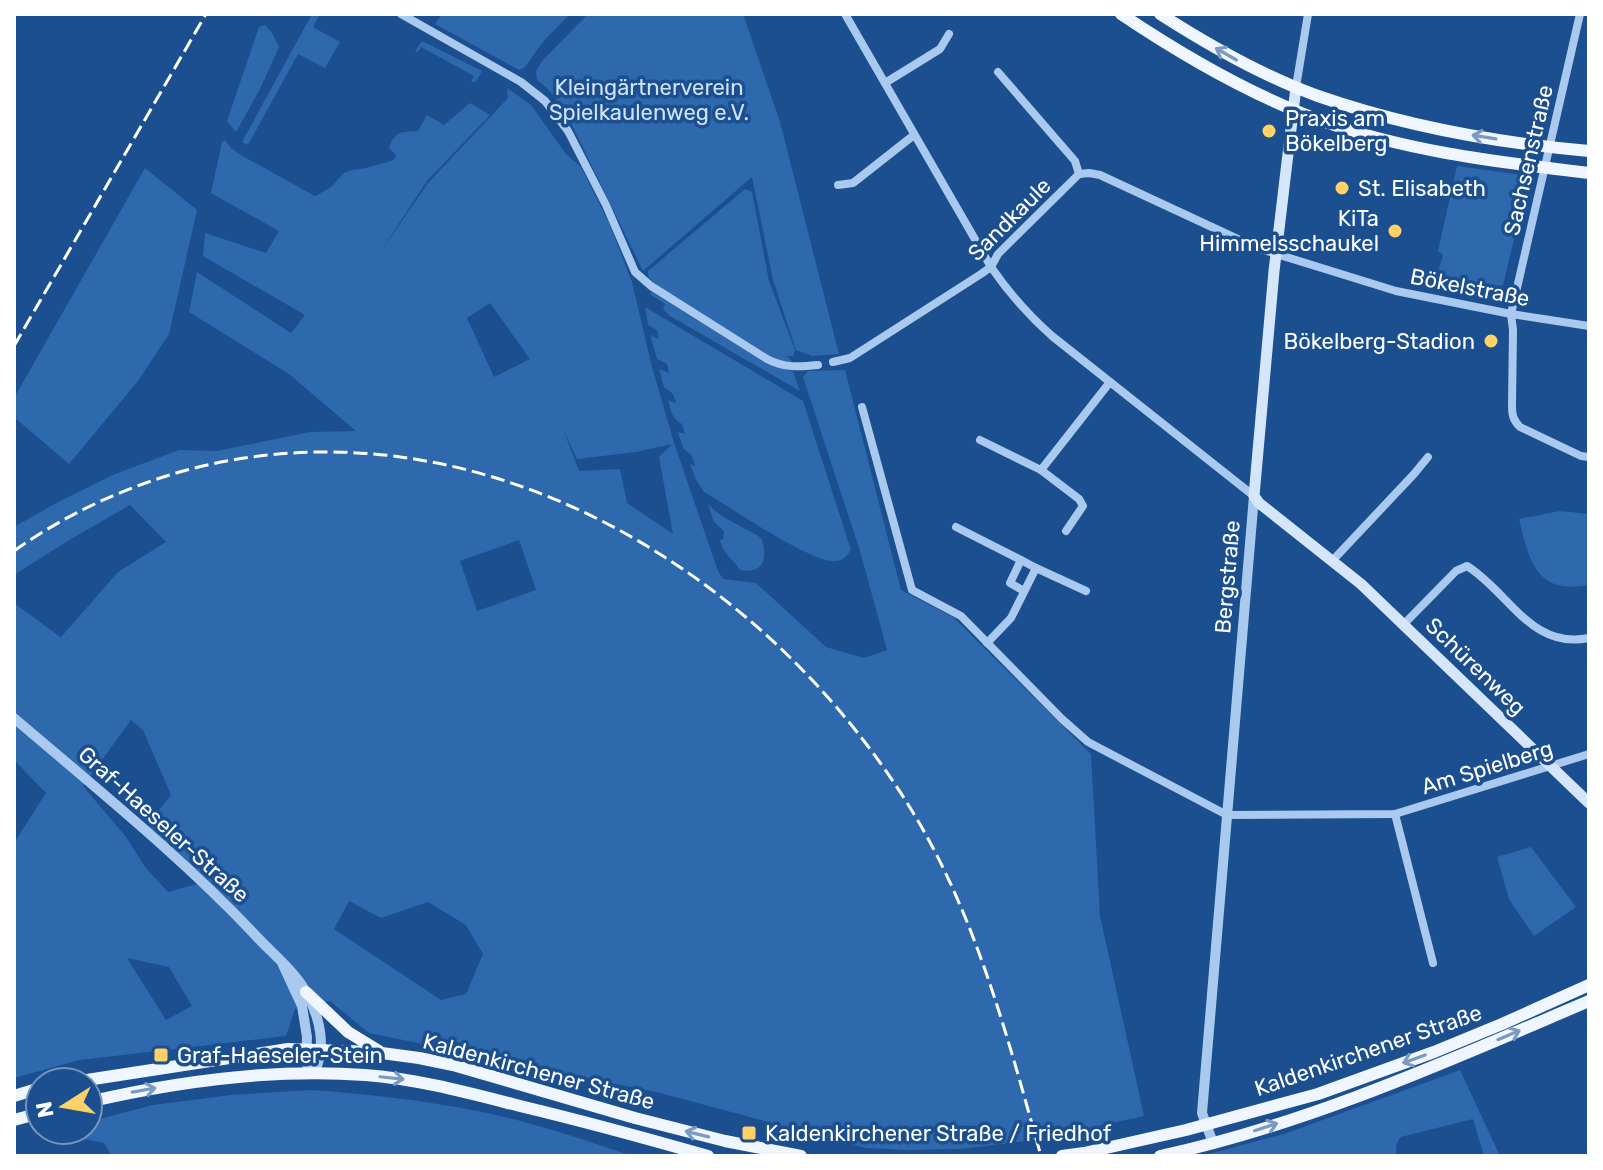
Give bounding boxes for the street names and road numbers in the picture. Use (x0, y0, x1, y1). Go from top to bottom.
street label: Sachsenstraße (1498, 82, 1559, 238)
street label: Sandkaule (962, 172, 1057, 267)
street label: Bökelstraße (1408, 263, 1532, 312)
street label: Bergstraße (1209, 519, 1246, 635)
street label: Schürenweg (1420, 612, 1531, 721)
street label: Am Spielberg (1418, 735, 1556, 800)
street label: Graf-Haeseler-Straße (73, 741, 255, 908)
street label: Kaldenkirchener Straße (1251, 999, 1485, 1102)
street label: Kaldenkirchener Straße (420, 1028, 658, 1115)

